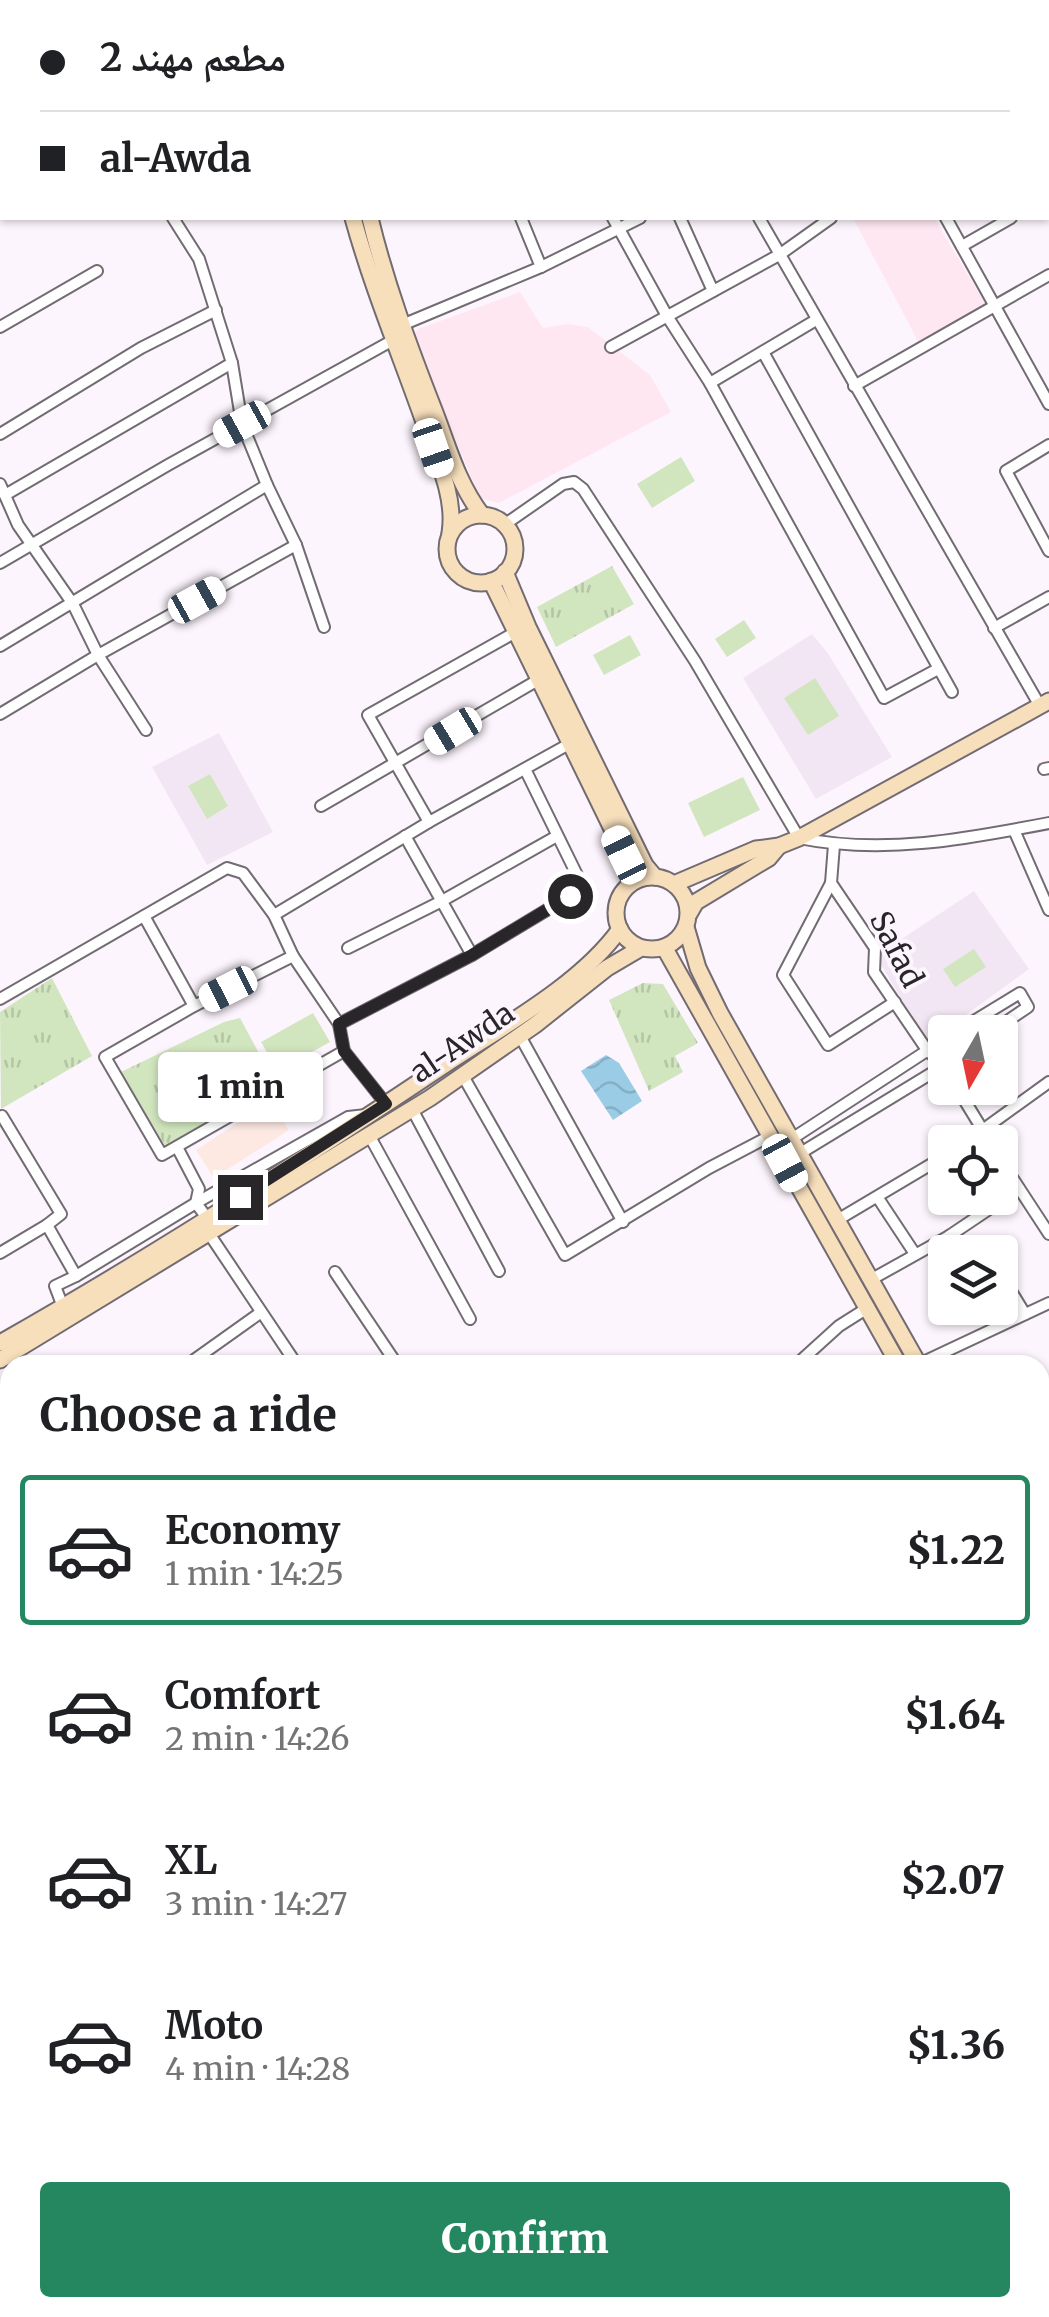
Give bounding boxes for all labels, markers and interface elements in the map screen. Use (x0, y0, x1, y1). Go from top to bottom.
text: مطعم مهند 2 (100, 34, 286, 81)
text: al-Awda (100, 135, 252, 182)
car (208, 396, 276, 452)
car (409, 415, 457, 481)
car (163, 572, 231, 628)
car (420, 703, 486, 759)
car (597, 821, 651, 889)
route start (548, 874, 593, 919)
street label: Safad (862, 905, 932, 993)
car (194, 962, 262, 1016)
street label: al-Awda (403, 994, 521, 1090)
north arrow (928, 1015, 1018, 1105)
map controls (928, 1015, 1018, 1325)
callout: 1 min (158, 1052, 322, 1122)
text: 1 min (197, 1067, 284, 1107)
button: locate (928, 1125, 1018, 1215)
car (758, 1129, 812, 1197)
route end (218, 1175, 263, 1220)
button: layers (928, 1235, 1018, 1325)
text: Choose a ride (40, 1387, 337, 1443)
icon: car (45, 1505, 135, 1595)
text: Economy (165, 1507, 340, 1554)
text: $1.22 (907, 1527, 1005, 1574)
text: 1 min · 14:25 (165, 1554, 344, 1594)
icon: car (45, 1670, 135, 1760)
text: Comfort (165, 1672, 321, 1719)
text: $1.64 (904, 1692, 1005, 1739)
text: 2 min · 14:26 (165, 1719, 350, 1759)
icon: car (45, 1835, 135, 1925)
text: XL (165, 1837, 217, 1884)
text: $2.07 (901, 1857, 1005, 1904)
text: 3 min · 14:27 (165, 1884, 347, 1924)
icon: car (45, 2000, 135, 2090)
text: Moto (165, 2002, 263, 2049)
text: $1.36 (907, 2022, 1005, 2069)
text: 4 min · 14:28 (165, 2049, 350, 2089)
button: Confirm (40, 2182, 1010, 2297)

